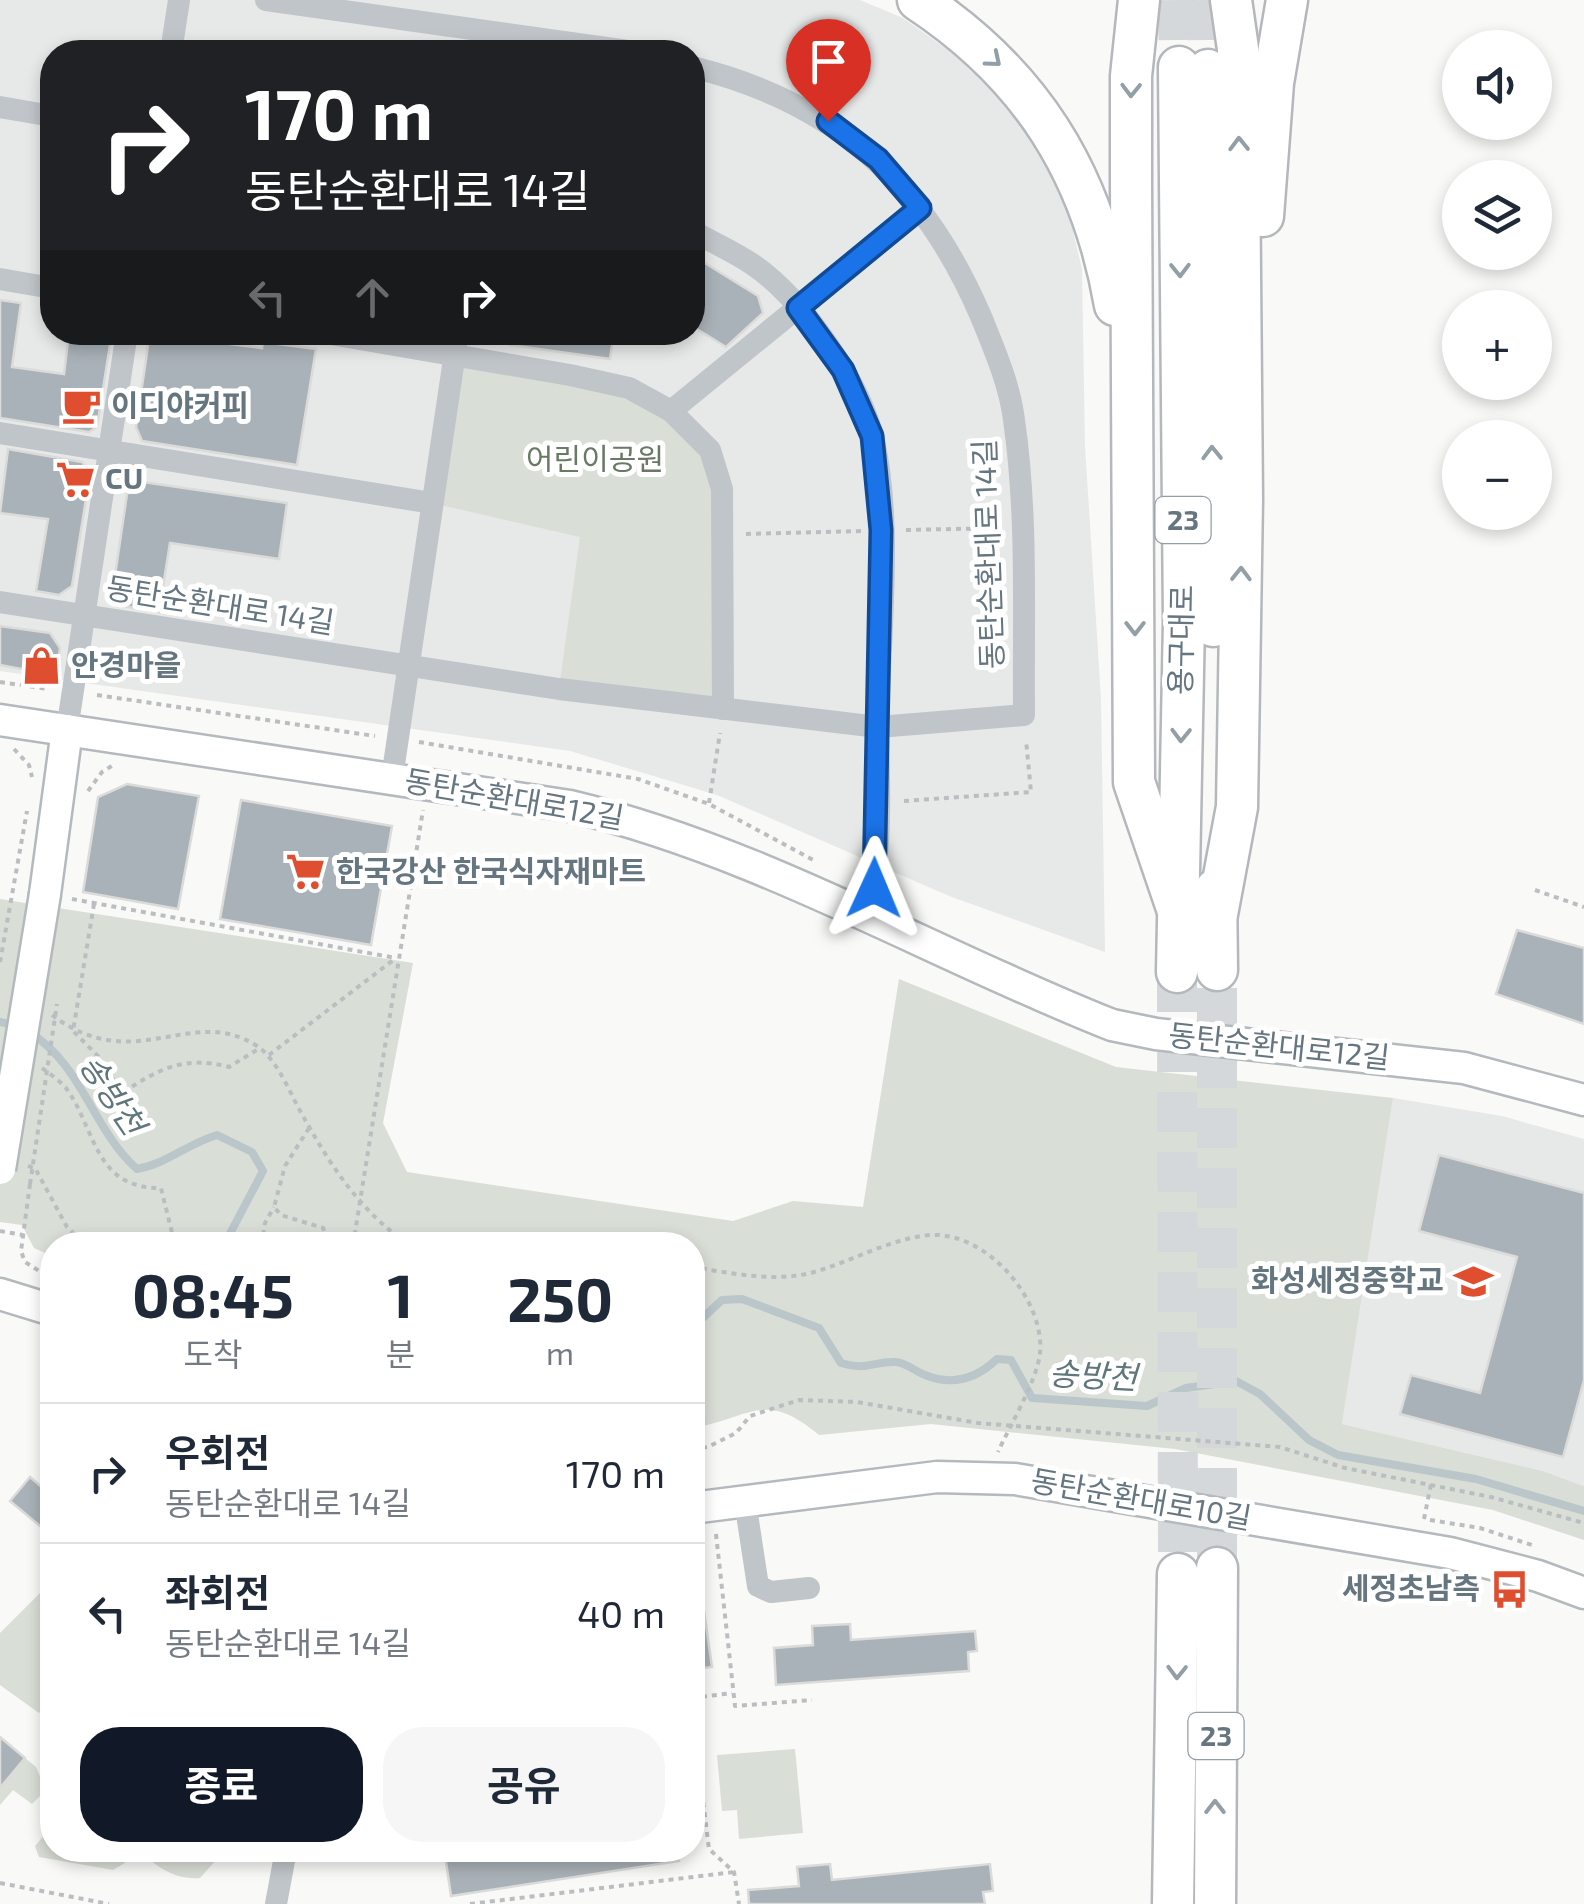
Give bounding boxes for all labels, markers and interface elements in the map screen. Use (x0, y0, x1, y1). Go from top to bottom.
pin (786, 19, 871, 122)
map controls (1442, 30, 1552, 530)
button: sound (1442, 30, 1552, 140)
icon: arrive (801, 34, 856, 89)
one-way arrow (982, 49, 1001, 67)
text: 170 m (245, 70, 433, 154)
icon: right (80, 80, 210, 210)
one-way arrow (1121, 83, 1142, 99)
one-way arrow (1228, 135, 1250, 150)
button: layers (1442, 160, 1552, 270)
text: 동탄순환대로 14길 (245, 162, 590, 216)
one-way arrow (1170, 262, 1191, 278)
icon: left (240, 270, 295, 325)
icon: ahead (345, 270, 400, 325)
icon: right (450, 270, 505, 325)
button: + (1442, 290, 1552, 400)
cafe icon: 이디야커피 (60, 385, 102, 427)
place label: 이디야커피 (111, 386, 249, 422)
button: − (1442, 420, 1552, 530)
street label: 동탄순환대로 14길 (965, 438, 1009, 670)
park label: 어린이공원 (526, 440, 664, 476)
one-way arrow (1201, 444, 1222, 460)
supermarket icon: CU (54, 458, 96, 500)
place label: CU (105, 459, 143, 495)
road number: 23 (1156, 497, 1210, 543)
one-way arrow (1230, 565, 1252, 580)
street label: 동탄순환대로 14길 (104, 568, 337, 640)
street label: 용구대로 (1161, 584, 1199, 695)
one-way arrow (1124, 622, 1146, 637)
shop icon: 안경마을 (20, 645, 62, 687)
place label: 안경마을 (71, 646, 181, 682)
one-way arrow (1170, 728, 1192, 743)
street label: 동탄순환대로12길 (402, 761, 627, 835)
position arrow (822, 836, 926, 940)
supermarket icon: 한국강산 한국식자재마트 (285, 851, 327, 893)
place label: 한국강산 한국식자재마트 (336, 852, 646, 888)
street label: 동탄순환대로12길 (1167, 1016, 1391, 1075)
water label: 송방천 (73, 1047, 156, 1144)
text: 08:45 (132, 1258, 294, 1330)
text: 1 (388, 1258, 414, 1330)
school or university icon: 화성세정중학교 (1453, 1260, 1495, 1302)
place label: 화성세정중학교 (1251, 1261, 1444, 1297)
text: 250 (507, 1262, 613, 1334)
text: m (546, 1333, 574, 1371)
text: 도착 (183, 1334, 242, 1372)
text: 분 (386, 1334, 415, 1372)
water label: 송방천 (1048, 1353, 1142, 1395)
text: 우회전 (165, 1429, 270, 1475)
icon: right (80, 1446, 135, 1501)
text: 170 m (566, 1450, 665, 1496)
street label: 동탄순환대로10길 (1028, 1461, 1254, 1535)
text: 동탄순환대로 14길 (165, 1483, 411, 1521)
bus stop icon: 세정초남측 (1489, 1568, 1531, 1610)
text: 좌회전 (165, 1569, 270, 1615)
place label: 세정초남측 (1342, 1569, 1480, 1605)
icon: left (80, 1586, 135, 1641)
text: 40 m (577, 1590, 665, 1636)
text: 동탄순환대로 14길 (165, 1623, 411, 1661)
one-way arrow (1166, 1664, 1187, 1680)
road number: 23 (1188, 1713, 1244, 1759)
button: 종료 (80, 1727, 363, 1842)
button: 공유 (383, 1727, 665, 1842)
one-way arrow (1204, 1798, 1226, 1814)

